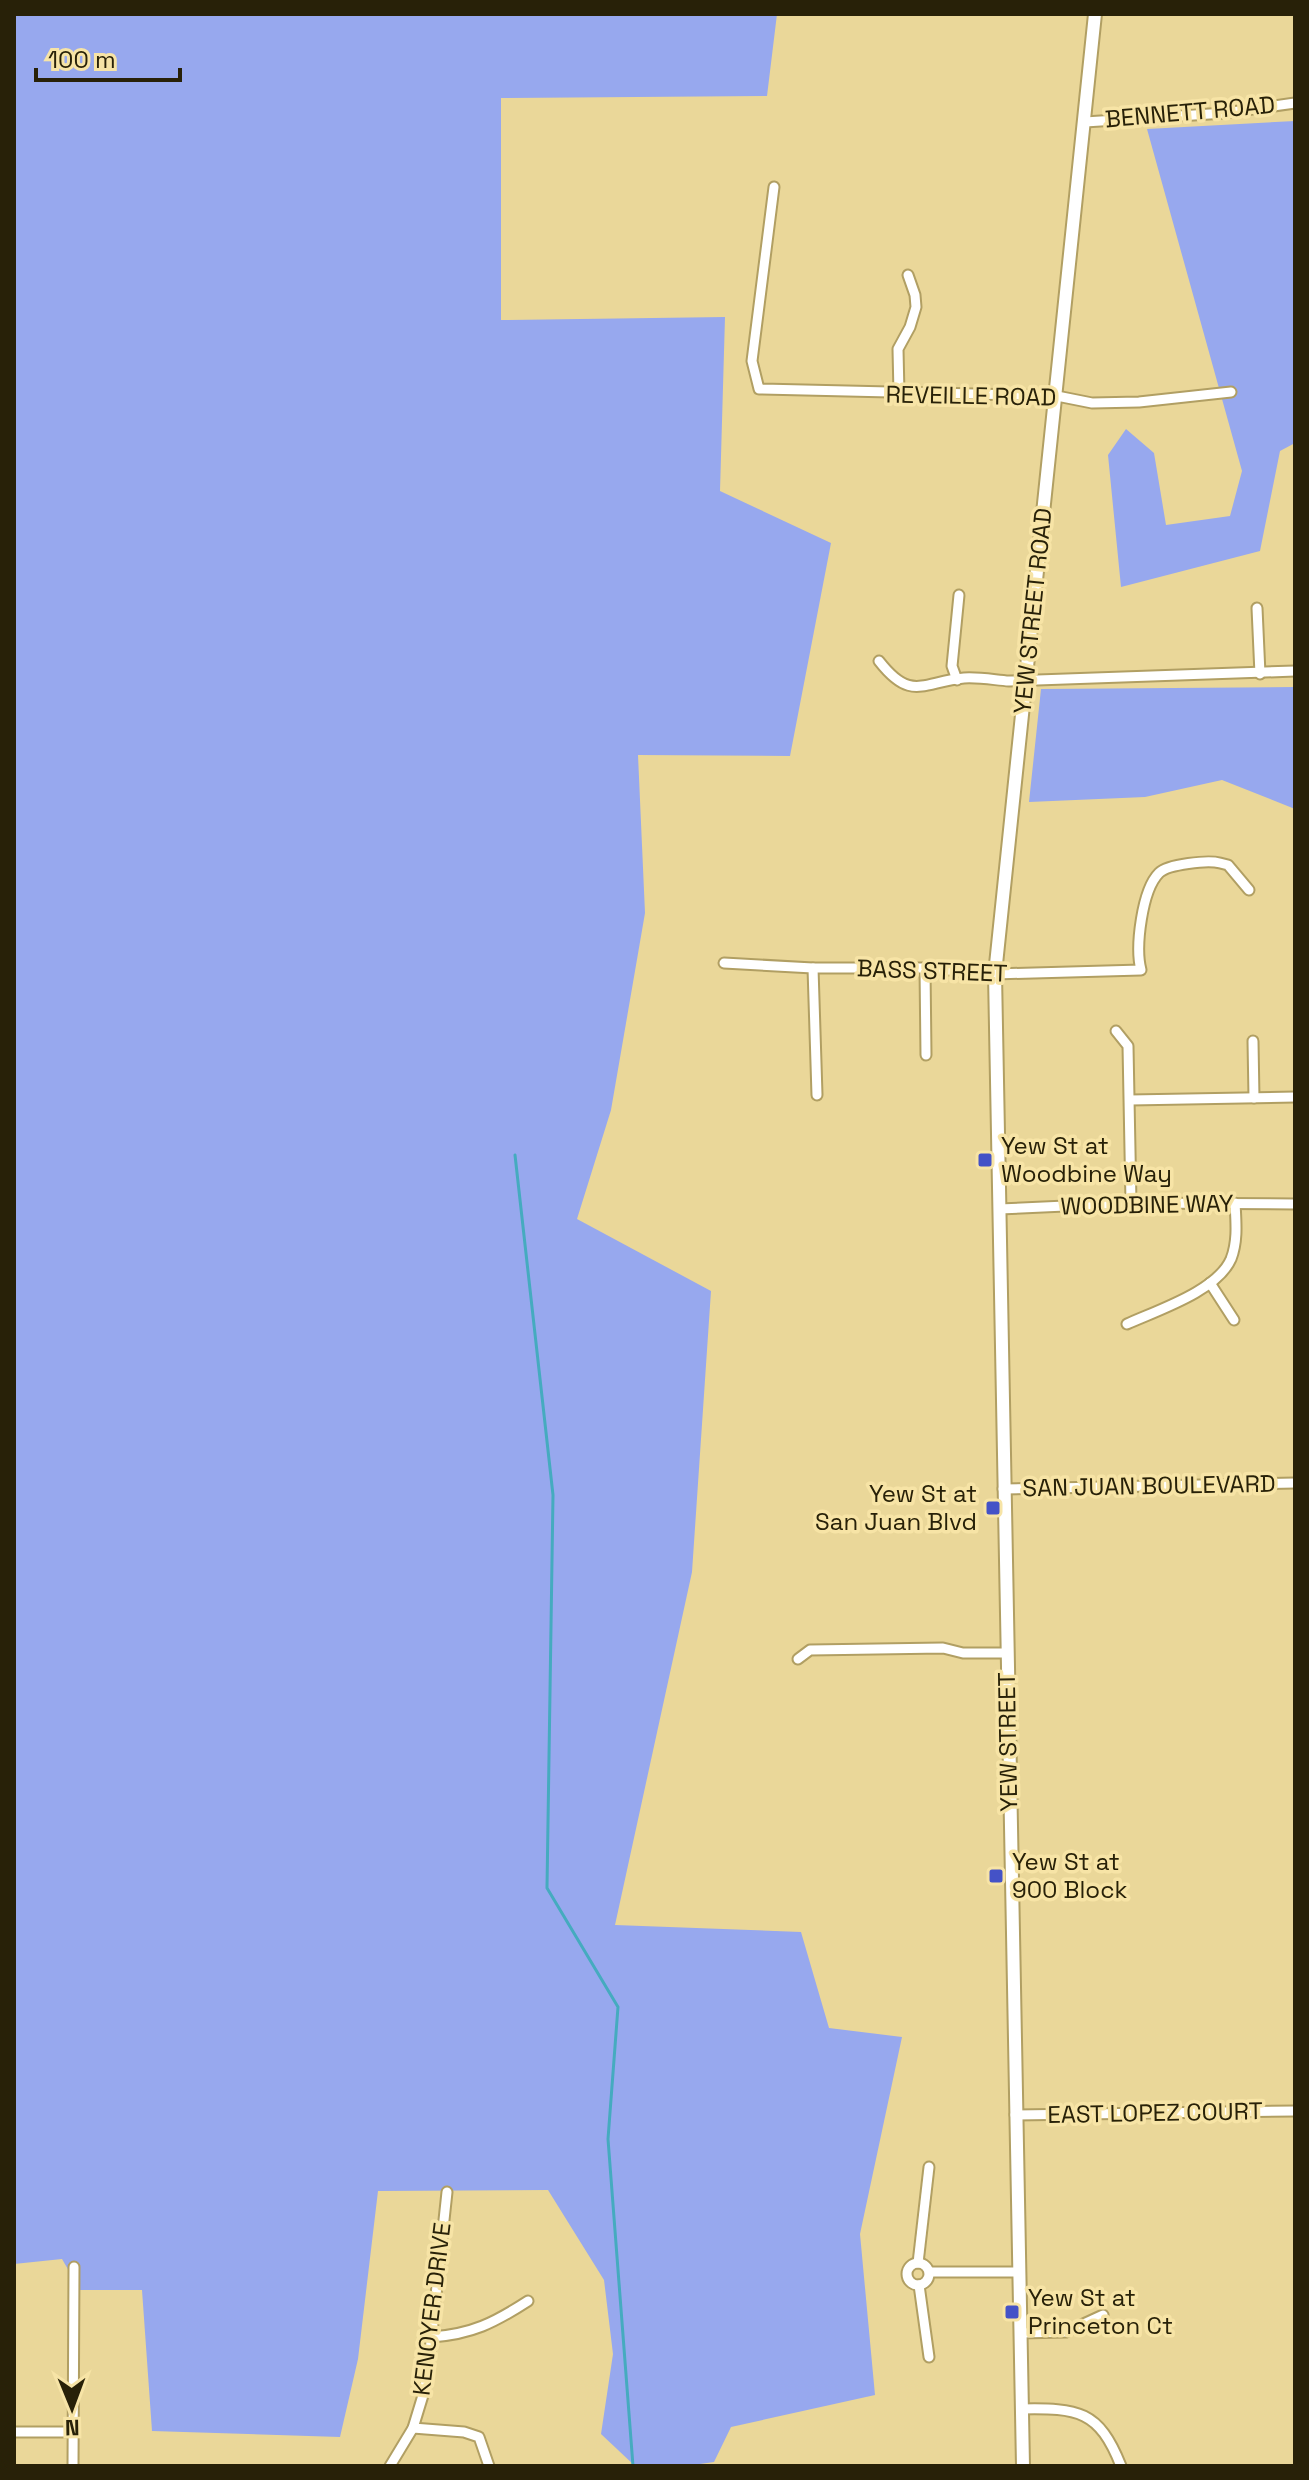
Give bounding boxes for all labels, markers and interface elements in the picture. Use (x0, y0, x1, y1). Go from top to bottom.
scale bar (36, 32, 180, 82)
text: 100 m (48, 44, 116, 75)
street label: BENNETT ROAD (1104, 89, 1276, 134)
street label: REVEILLE ROAD (885, 379, 1057, 412)
street label: YEW STREET ROAD (1006, 506, 1059, 716)
street label: BASS STREET (856, 952, 1008, 989)
place label: Yew St at Woodbine Way (1001, 1130, 1172, 1189)
marker: Yew St at Woodbine Way (976, 1151, 994, 1169)
street label: WOODBINE WAY (1060, 1187, 1234, 1222)
street label: SAN JUAN BOULEVARD (1022, 1468, 1276, 1503)
place label: Yew St at San Juan Blvd (815, 1478, 977, 1537)
marker: Yew St at San Juan Blvd (984, 1499, 1002, 1517)
street label: YEW STREET (991, 1672, 1024, 1812)
place label: Yew St at 900 Block (1012, 1846, 1128, 1905)
marker: Yew St at 900 Block (987, 1867, 1005, 1885)
street label: EAST LOPEZ COURT (1047, 2095, 1263, 2130)
street label: KENOYER DRIVE (406, 2221, 458, 2397)
place label: Yew St at Princeton Ct (1028, 2282, 1173, 2341)
marker: Yew St at Princeton Ct (1003, 2303, 1021, 2321)
north arrow (32, 2368, 112, 2448)
text: N (65, 2414, 80, 2442)

